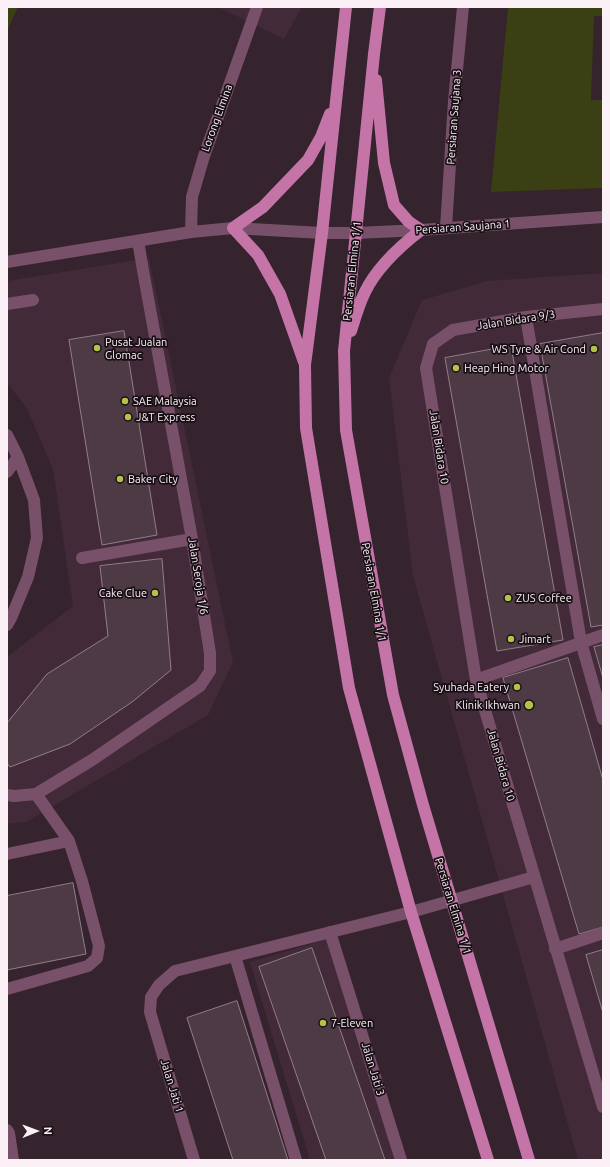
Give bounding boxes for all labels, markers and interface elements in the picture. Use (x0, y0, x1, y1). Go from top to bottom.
street label: Persiaran Saujana 3 (444, 69, 464, 165)
street label: Lorong Elmina (199, 82, 235, 154)
street label: Persiaran Saujana 1 (415, 217, 511, 237)
street label: Persiaran Elmina 1/1 (340, 220, 364, 322)
street label: Jalan Bidara 9/3 (476, 307, 556, 333)
place label: Pusat Jualan Glomac (105, 335, 167, 361)
place label: WS Tyre & Air Cond (491, 342, 586, 356)
marker: Pusat Jualan Glomac (92, 343, 102, 353)
marker: WS Tyre & Air Cond (589, 344, 599, 354)
place label: Heap Hing Motor (464, 361, 549, 375)
marker: Heap Hing Motor (451, 363, 461, 373)
place label: SAE Malaysia (133, 394, 197, 408)
marker: SAE Malaysia (120, 396, 130, 406)
street label: Jalan Bidara 10 (427, 409, 451, 485)
place label: J&T Express (136, 410, 195, 424)
marker: J&T Express (123, 412, 133, 422)
place label: Baker City (128, 472, 178, 486)
marker: Baker City (115, 474, 125, 484)
street label: Jalan Seroja 1/6 (185, 536, 211, 616)
street label: Persiaran Elmina 1/1 (359, 541, 389, 643)
place label: Cake Clue (99, 586, 147, 600)
marker: Cake Clue (150, 588, 160, 598)
place label: ZUS Coffee (516, 591, 572, 605)
marker: ZUS Coffee (503, 593, 513, 603)
place label: Jimart (519, 632, 551, 646)
marker: Jimart (506, 634, 516, 644)
place label: Syuhada Eatery (433, 680, 509, 694)
marker: Syuhada Eatery (512, 682, 522, 692)
place label: Klinik Ikhwan (456, 698, 520, 712)
marker: Klinik Ikhwan (523, 699, 535, 711)
street label: Jalan Bidara 10 (484, 727, 518, 803)
street label: Persiaran Elmina 1/1 (432, 856, 474, 956)
place label: 7-Eleven (331, 1016, 373, 1030)
marker: 7-Eleven (318, 1018, 328, 1028)
street label: Jalan Jati 3 (359, 1041, 387, 1097)
street label: Jalan Jati 1 (158, 1058, 186, 1114)
north arrow (16, 1111, 56, 1151)
text: N (42, 1127, 54, 1135)

